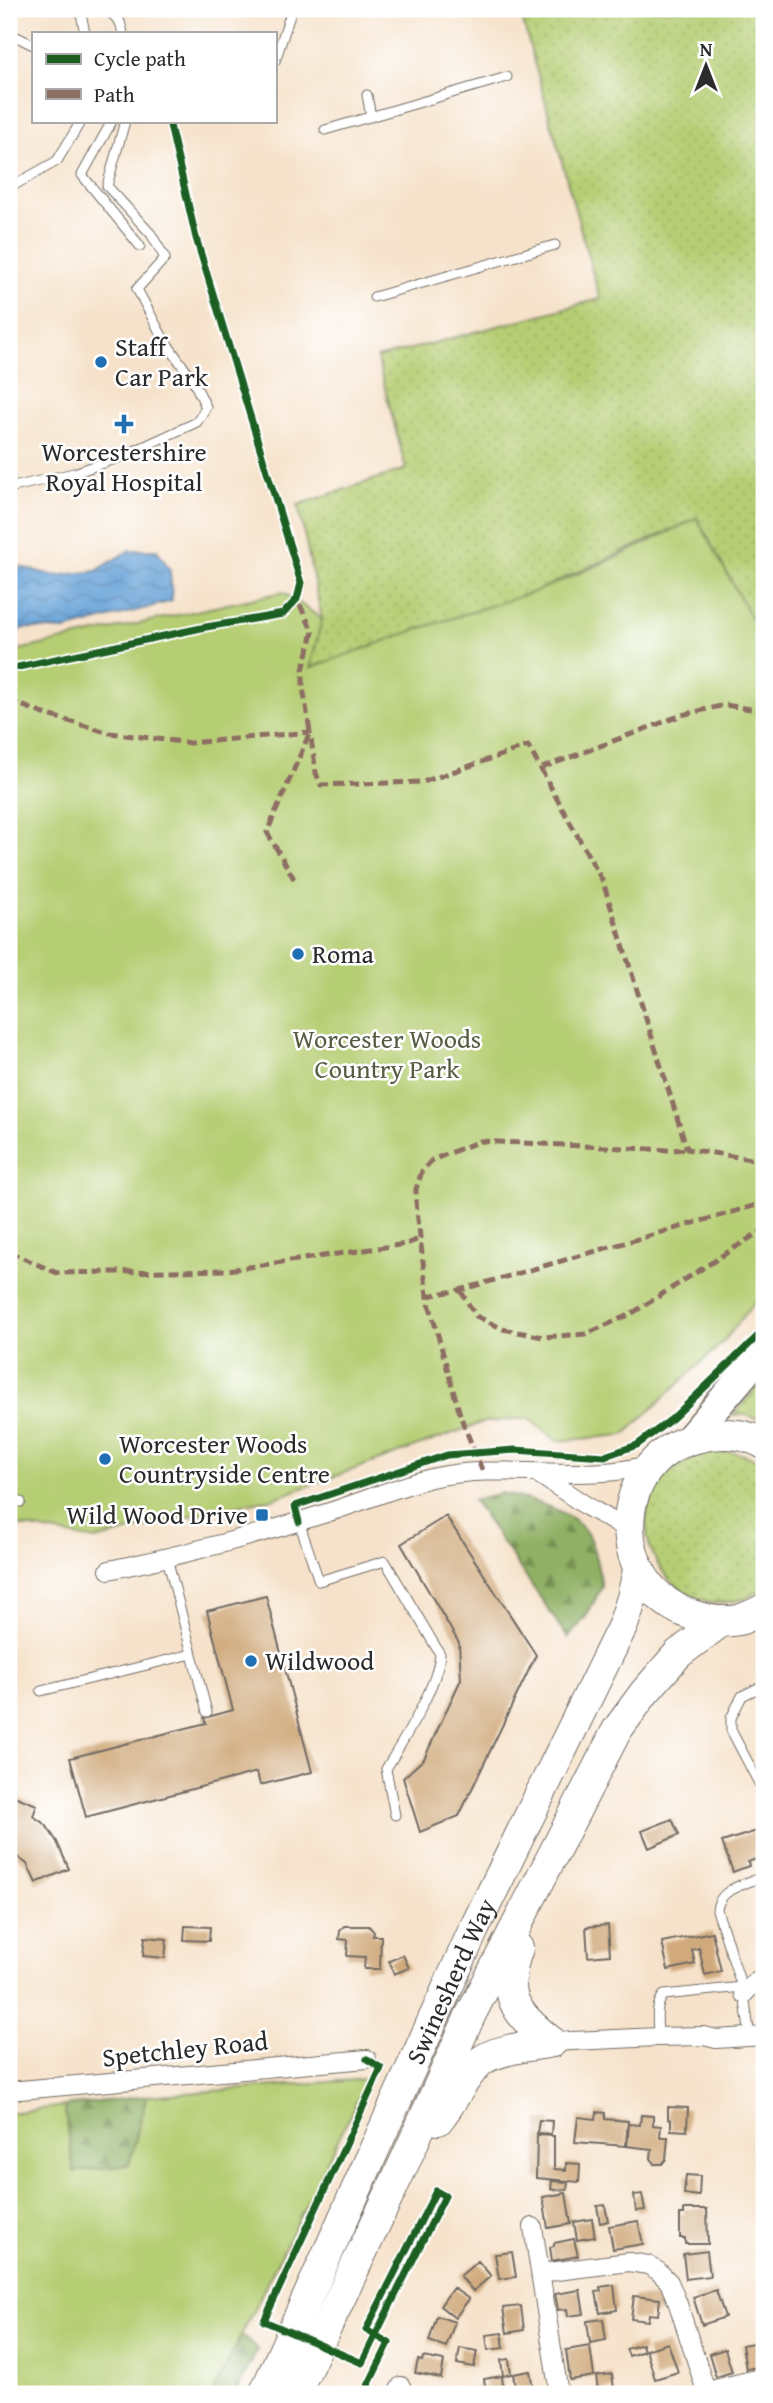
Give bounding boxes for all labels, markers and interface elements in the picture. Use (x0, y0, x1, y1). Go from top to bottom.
legend (32, 32, 276, 122)
north arrow (672, 32, 742, 102)
text: N (700, 35, 713, 63)
text: Cycle path (94, 43, 186, 74)
text: Path (94, 79, 135, 110)
place label: Staff Car Park (115, 327, 209, 396)
marker: Staff Car Park (93, 354, 109, 370)
marker: Worcestershire Royal Hospital (114, 414, 134, 434)
place label: Worcestershire Royal Hospital (41, 432, 207, 501)
place label: Roma (312, 934, 374, 973)
marker: Roma (290, 946, 306, 962)
park label: Worcester Woods Country Park (293, 1019, 481, 1088)
place label: Worcester Woods Countryside Centre (119, 1424, 330, 1493)
marker: Worcester Woods Countryside Centre (97, 1451, 113, 1467)
place label: Wild Wood Drive (66, 1495, 248, 1534)
marker: Wild Wood Drive (254, 1507, 270, 1523)
place label: Wildwood (265, 1641, 374, 1680)
marker: Wildwood (243, 1653, 259, 1669)
street label: Swinesherd Way (395, 1891, 505, 2070)
street label: Spetchley Road (100, 2020, 270, 2077)

